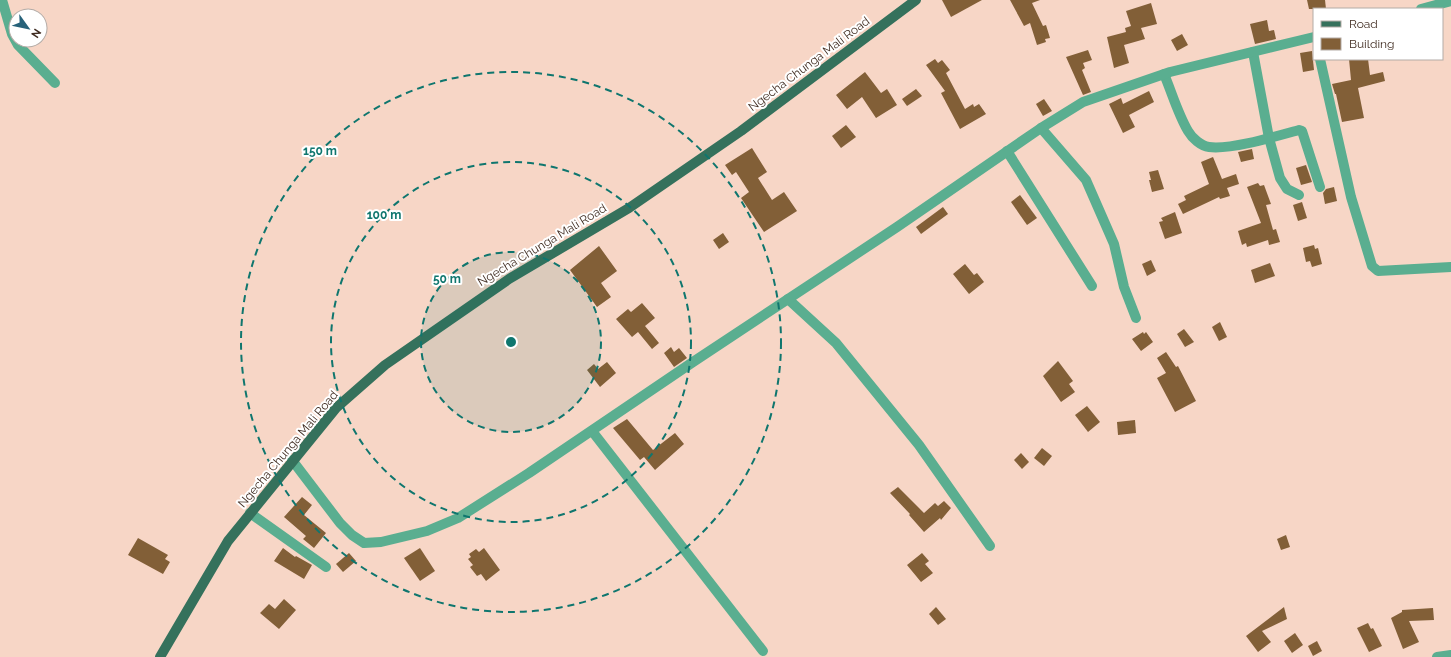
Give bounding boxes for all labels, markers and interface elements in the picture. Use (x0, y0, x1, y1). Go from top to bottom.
north arrow (8, 8, 48, 48)
legend (1313, 8, 1443, 60)
street label: Ngecha Chunga Mali Road (746, 14, 872, 114)
text: Road (1349, 17, 1378, 31)
text: N (28, 26, 44, 40)
text: Building (1349, 37, 1395, 51)
text: 150 m (303, 144, 337, 158)
street label: Ngecha Chunga Mali Road (475, 201, 609, 289)
text: 100 m (367, 208, 401, 222)
text: 50 m (433, 272, 461, 286)
centre of rings (504, 335, 518, 349)
street label: Ngecha Chunga Mali Road (235, 388, 341, 510)

